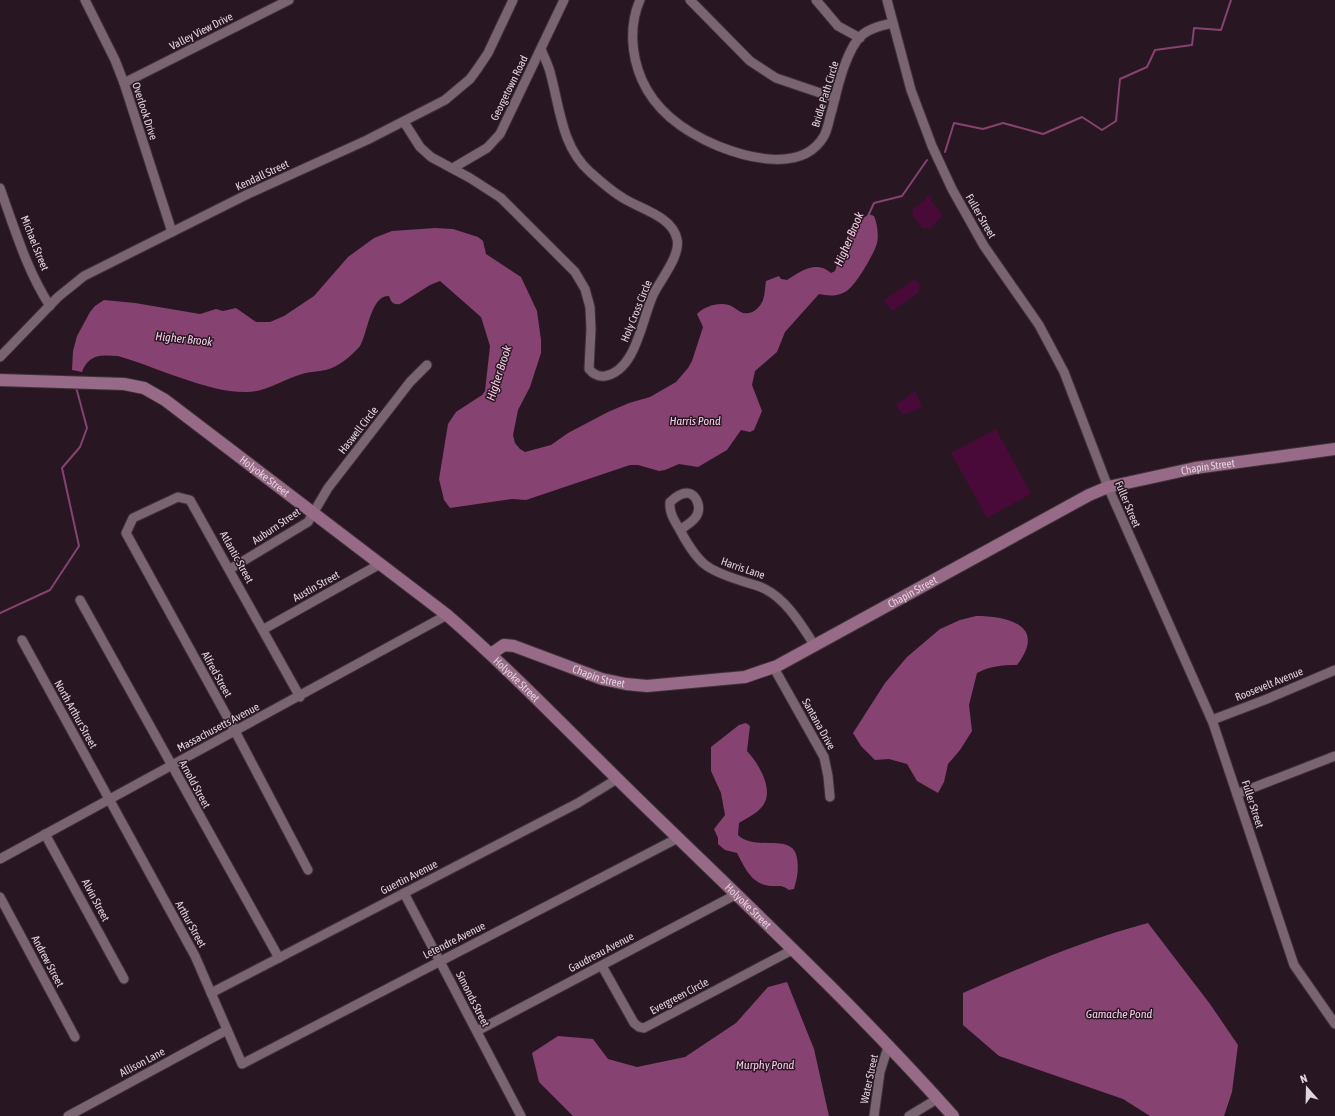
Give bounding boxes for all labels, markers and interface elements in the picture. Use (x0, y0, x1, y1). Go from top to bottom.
street label: Valley View Drive (168, 10, 234, 52)
street label: Georgetown Road (488, 54, 530, 122)
street label: Bridle Path Circle (809, 60, 841, 128)
street label: Overlook Drive (130, 81, 160, 141)
street label: Kendall Street (233, 157, 291, 193)
street label: Fuller Street (963, 192, 999, 240)
water label: Higher Brook (831, 209, 867, 268)
street label: Michael Street (19, 214, 51, 272)
street label: Holy Cross Circle (618, 278, 654, 344)
water label: Higher Brook (155, 329, 214, 349)
water label: Higher Brook (483, 343, 515, 402)
street label: Haswell Circle (336, 404, 380, 456)
water label: Harris Pond (669, 414, 721, 428)
street label: Holyoke Street (237, 453, 292, 499)
street label: Chapin Street (1180, 457, 1235, 477)
street label: Fuller Street (1113, 479, 1143, 529)
street label: Auburn Street (250, 506, 302, 546)
street label: Atlantic Street (218, 529, 256, 585)
street label: Harris Lane (719, 555, 767, 581)
street label: Austin Street (291, 568, 341, 604)
street label: Chapin Street (886, 574, 939, 610)
street label: Alfred Street (200, 649, 234, 699)
street label: Holyoke Street (491, 654, 542, 704)
street label: Chapin Street (571, 663, 626, 690)
street label: Roosevelt Avenue (1233, 665, 1305, 703)
street label: North Arthur Street (52, 678, 100, 750)
street label: Santana Drive (800, 696, 838, 752)
street label: Massachusetts Avenue (175, 700, 261, 754)
street label: Arnold Street (177, 758, 213, 810)
street label: Fuller Street (1240, 779, 1266, 829)
street label: Guertin Avenue (379, 858, 439, 896)
street label: Alvin Street (80, 877, 112, 923)
street label: Holyoke Street (723, 881, 774, 931)
street label: Arthur Street (173, 899, 209, 949)
street label: Letendre Avenue (421, 919, 487, 961)
street label: Gaudreau Avenue (566, 930, 636, 974)
street label: Andrew Street (29, 933, 67, 989)
street label: Simonds Street (454, 969, 492, 1029)
street label: Evergreen Circle (648, 976, 710, 1016)
water label: Gamache Pond (1086, 1007, 1153, 1021)
street label: Allison Lane (117, 1045, 167, 1079)
street label: Water Street (858, 1053, 880, 1105)
water label: Murphy Pond (736, 1058, 794, 1072)
north arrow (1287, 1068, 1327, 1108)
text: N (1298, 1072, 1309, 1085)

